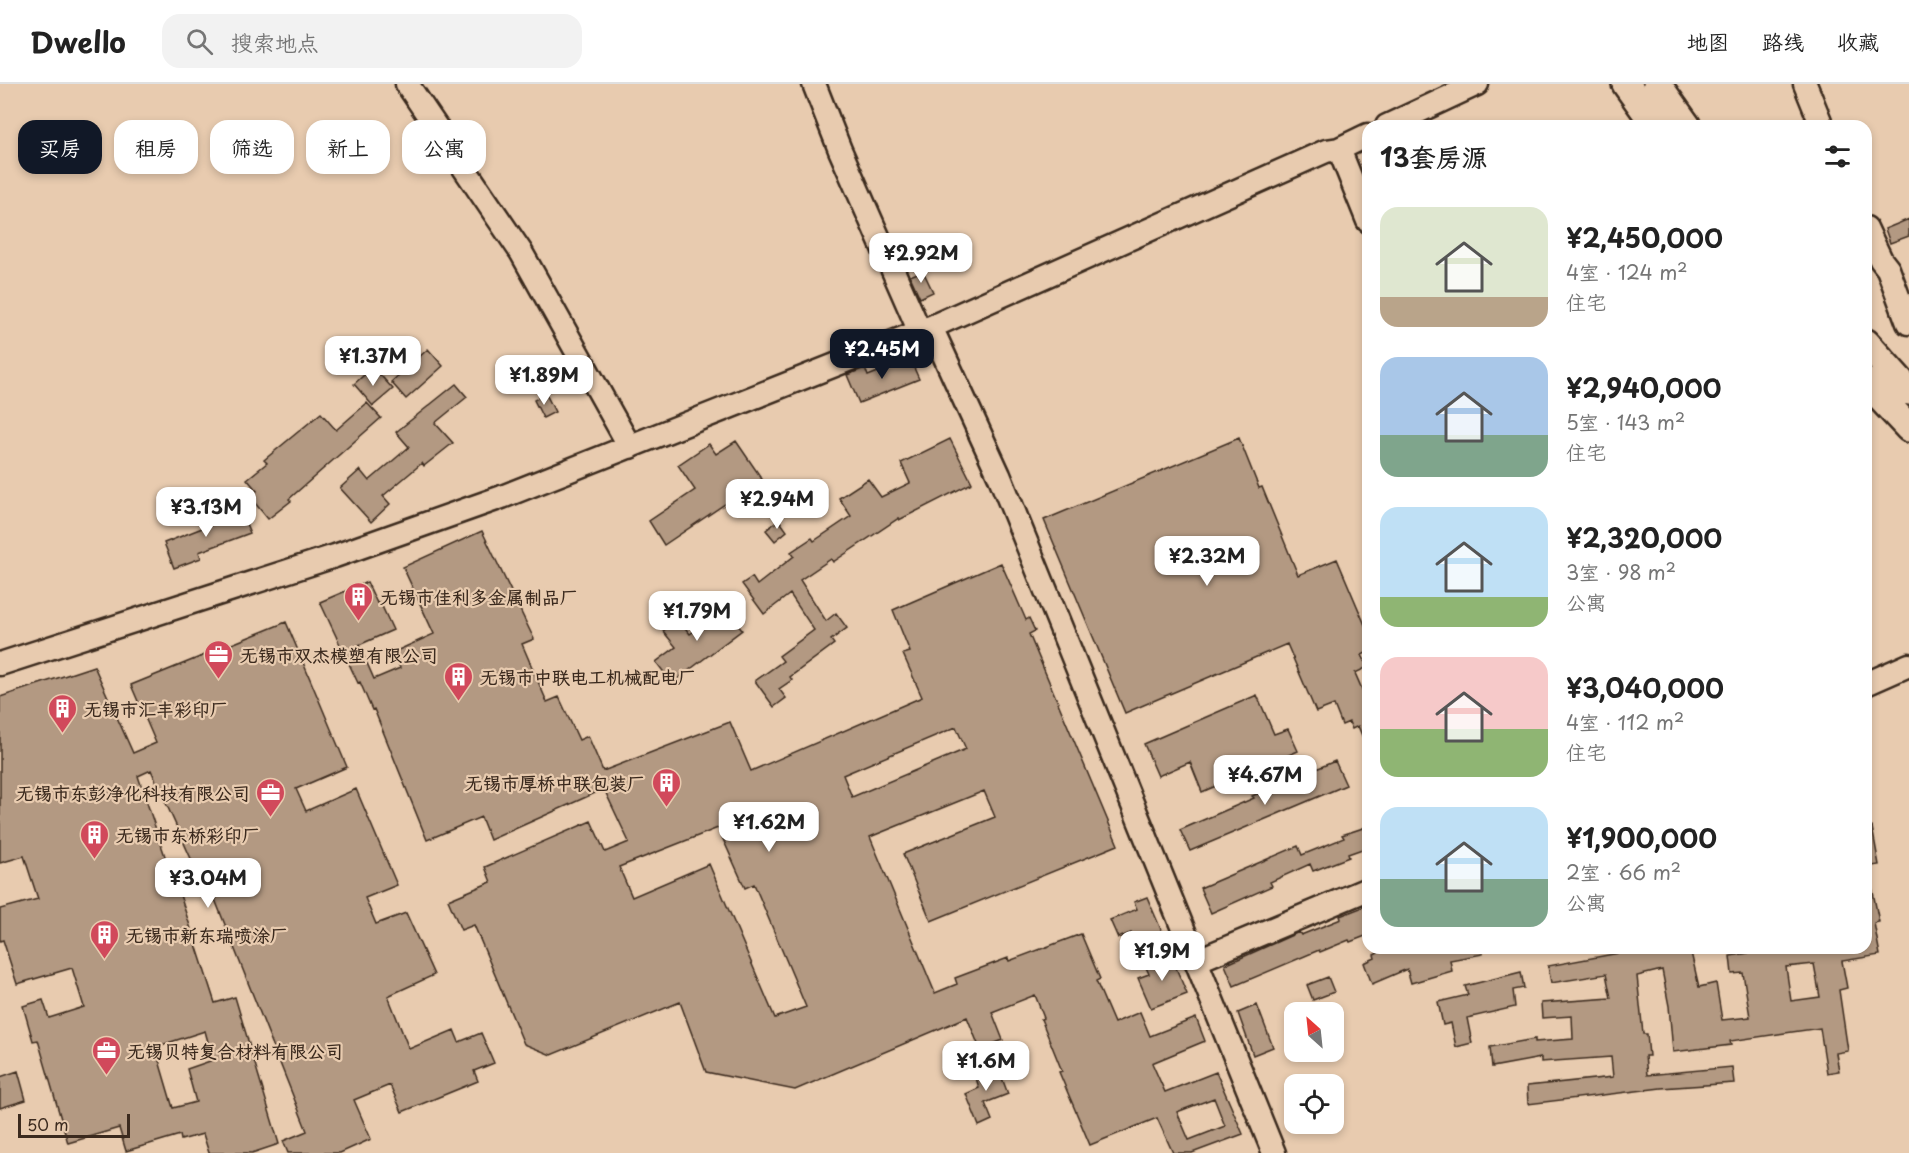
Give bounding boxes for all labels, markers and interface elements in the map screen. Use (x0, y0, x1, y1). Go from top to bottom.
search box (162, 14, 582, 68)
text: Dwello (30, 20, 126, 63)
icon: search (183, 25, 216, 58)
text: 搜索地点 (231, 25, 319, 58)
text: 地图 (1687, 25, 1729, 57)
text: 路线 (1762, 25, 1804, 57)
text: 收藏 (1837, 25, 1879, 57)
chip: 买房 (18, 120, 102, 174)
chip: 租房 (114, 120, 198, 174)
chip: 筛选 (210, 120, 294, 174)
chip: 新上 (306, 120, 390, 174)
chip: 公寓 (402, 120, 486, 174)
text: 13套房源 (1380, 137, 1487, 176)
icon: filters (1821, 140, 1854, 173)
text: ¥2,450,000 (1566, 218, 1723, 257)
icon: home (1428, 231, 1500, 303)
pin: ¥2.92M (872, 233, 970, 284)
text: ¥2.92M (883, 237, 959, 267)
text: 4室 · 124 m² (1566, 257, 1688, 287)
text: 住宅 (1566, 287, 1606, 317)
pin: ¥2.45M (833, 329, 931, 380)
text: ¥2.45M (844, 333, 920, 363)
pin: ¥1.37M (324, 336, 422, 387)
text: ¥1.37M (339, 340, 407, 370)
pin: ¥1.89M (495, 355, 593, 406)
text: ¥1.89M (509, 359, 579, 389)
text: ¥2,940,000 (1566, 368, 1722, 407)
icon: home (1428, 381, 1500, 453)
text: 5室 · 143 m² (1566, 407, 1685, 437)
text: 住宅 (1566, 437, 1606, 467)
pin: ¥2.94M (728, 479, 826, 530)
text: ¥2.94M (740, 483, 814, 513)
pin: ¥3.13M (157, 487, 255, 538)
text: ¥3.13M (170, 491, 242, 521)
text: ¥2,320,000 (1566, 518, 1722, 557)
icon: home (1428, 531, 1500, 603)
pin: ¥2.32M (1158, 536, 1256, 587)
text: ¥2.32M (1169, 540, 1245, 570)
text: 3室 · 98 m² (1566, 557, 1676, 587)
building icon: 无锡市佳利多金属制品厂 (343, 580, 375, 622)
place label: 无锡市佳利多金属制品厂 (380, 583, 578, 610)
text: 公寓 (1566, 587, 1606, 617)
pin: ¥1.79M (648, 591, 746, 642)
text: ¥1.79M (663, 595, 731, 625)
office icon: 无锡市双杰模塑有限公司 (203, 638, 235, 680)
place label: 无锡市双杰模塑有限公司 (240, 641, 438, 668)
building icon: 无锡市中联电工机械配电厂 (443, 660, 475, 702)
place label: 无锡市中联电工机械配电厂 (480, 663, 696, 690)
text: ¥3,040,000 (1566, 668, 1724, 707)
icon: home (1428, 681, 1500, 753)
building icon: 无锡市汇丰彩印厂 (47, 692, 79, 734)
place label: 无锡市汇丰彩印厂 (84, 695, 228, 722)
text: 4室 · 112 m² (1566, 707, 1684, 737)
text: 住宅 (1566, 737, 1606, 767)
pin: ¥4.67M (1216, 755, 1314, 806)
text: ¥4.67M (1228, 759, 1302, 789)
building icon: 无锡市厚桥中联包装厂 (650, 766, 682, 808)
place label: 无锡市厚桥中联包装厂 (465, 769, 645, 796)
office icon: 无锡市东彭净化科技有限公司 (255, 776, 287, 818)
place label: 无锡市东彭净化科技有限公司 (16, 779, 250, 806)
pin: ¥1.62M (720, 802, 818, 853)
text: ¥1.62M (733, 806, 805, 836)
building icon: 无锡市东桥彩印厂 (79, 818, 111, 860)
text: ¥1,900,000 (1566, 818, 1717, 857)
place label: 无锡市东桥彩印厂 (116, 821, 260, 848)
icon: home (1428, 831, 1500, 903)
text: 2室 · 66 m² (1566, 857, 1681, 887)
pin: ¥3.04M (159, 858, 257, 909)
text: ¥3.04M (169, 862, 247, 892)
text: 公寓 (1566, 887, 1606, 917)
building icon: 无锡市新东瑞喷涂厂 (89, 918, 121, 960)
place label: 无锡市新东瑞喷涂厂 (126, 921, 288, 948)
pin: ¥1.9M (1120, 931, 1204, 982)
text: ¥1.9M (1134, 935, 1190, 965)
north arrow (1284, 1002, 1344, 1062)
map controls (1284, 1002, 1344, 1134)
office icon: 无锡贝特复合材料有限公司 (90, 1034, 122, 1076)
place label: 无锡贝特复合材料有限公司 (127, 1037, 343, 1064)
pin: ¥1.6M (944, 1041, 1028, 1092)
text: ¥1.6M (956, 1045, 1016, 1075)
button: locate (1284, 1074, 1344, 1134)
scale bar (18, 1111, 130, 1138)
text: 50 m (27, 1112, 68, 1136)

